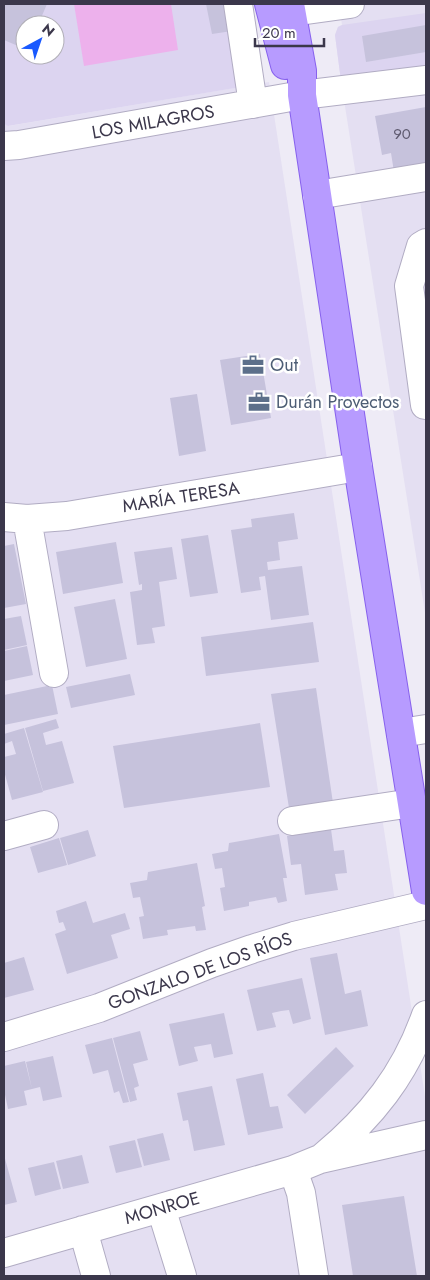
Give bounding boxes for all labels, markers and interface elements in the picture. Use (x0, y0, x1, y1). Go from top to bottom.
north arrow (15, 15, 65, 65)
scale bar (255, 15, 324, 47)
text: N (38, 19, 59, 41)
text: 20 m (262, 22, 296, 44)
street label: LOS MILAGROS (90, 98, 217, 146)
house number: 90 (393, 123, 411, 145)
office icon: Out (240, 352, 266, 378)
place label: Out (270, 352, 299, 378)
office icon: Durán Provectos (246, 389, 272, 415)
place label: Durán Provectos (276, 389, 399, 415)
street label: MARÍA TERESA (121, 475, 242, 519)
street label: GONZALO DE LOS RÍOS (104, 926, 296, 1016)
street label: MONROE (121, 1185, 203, 1231)

